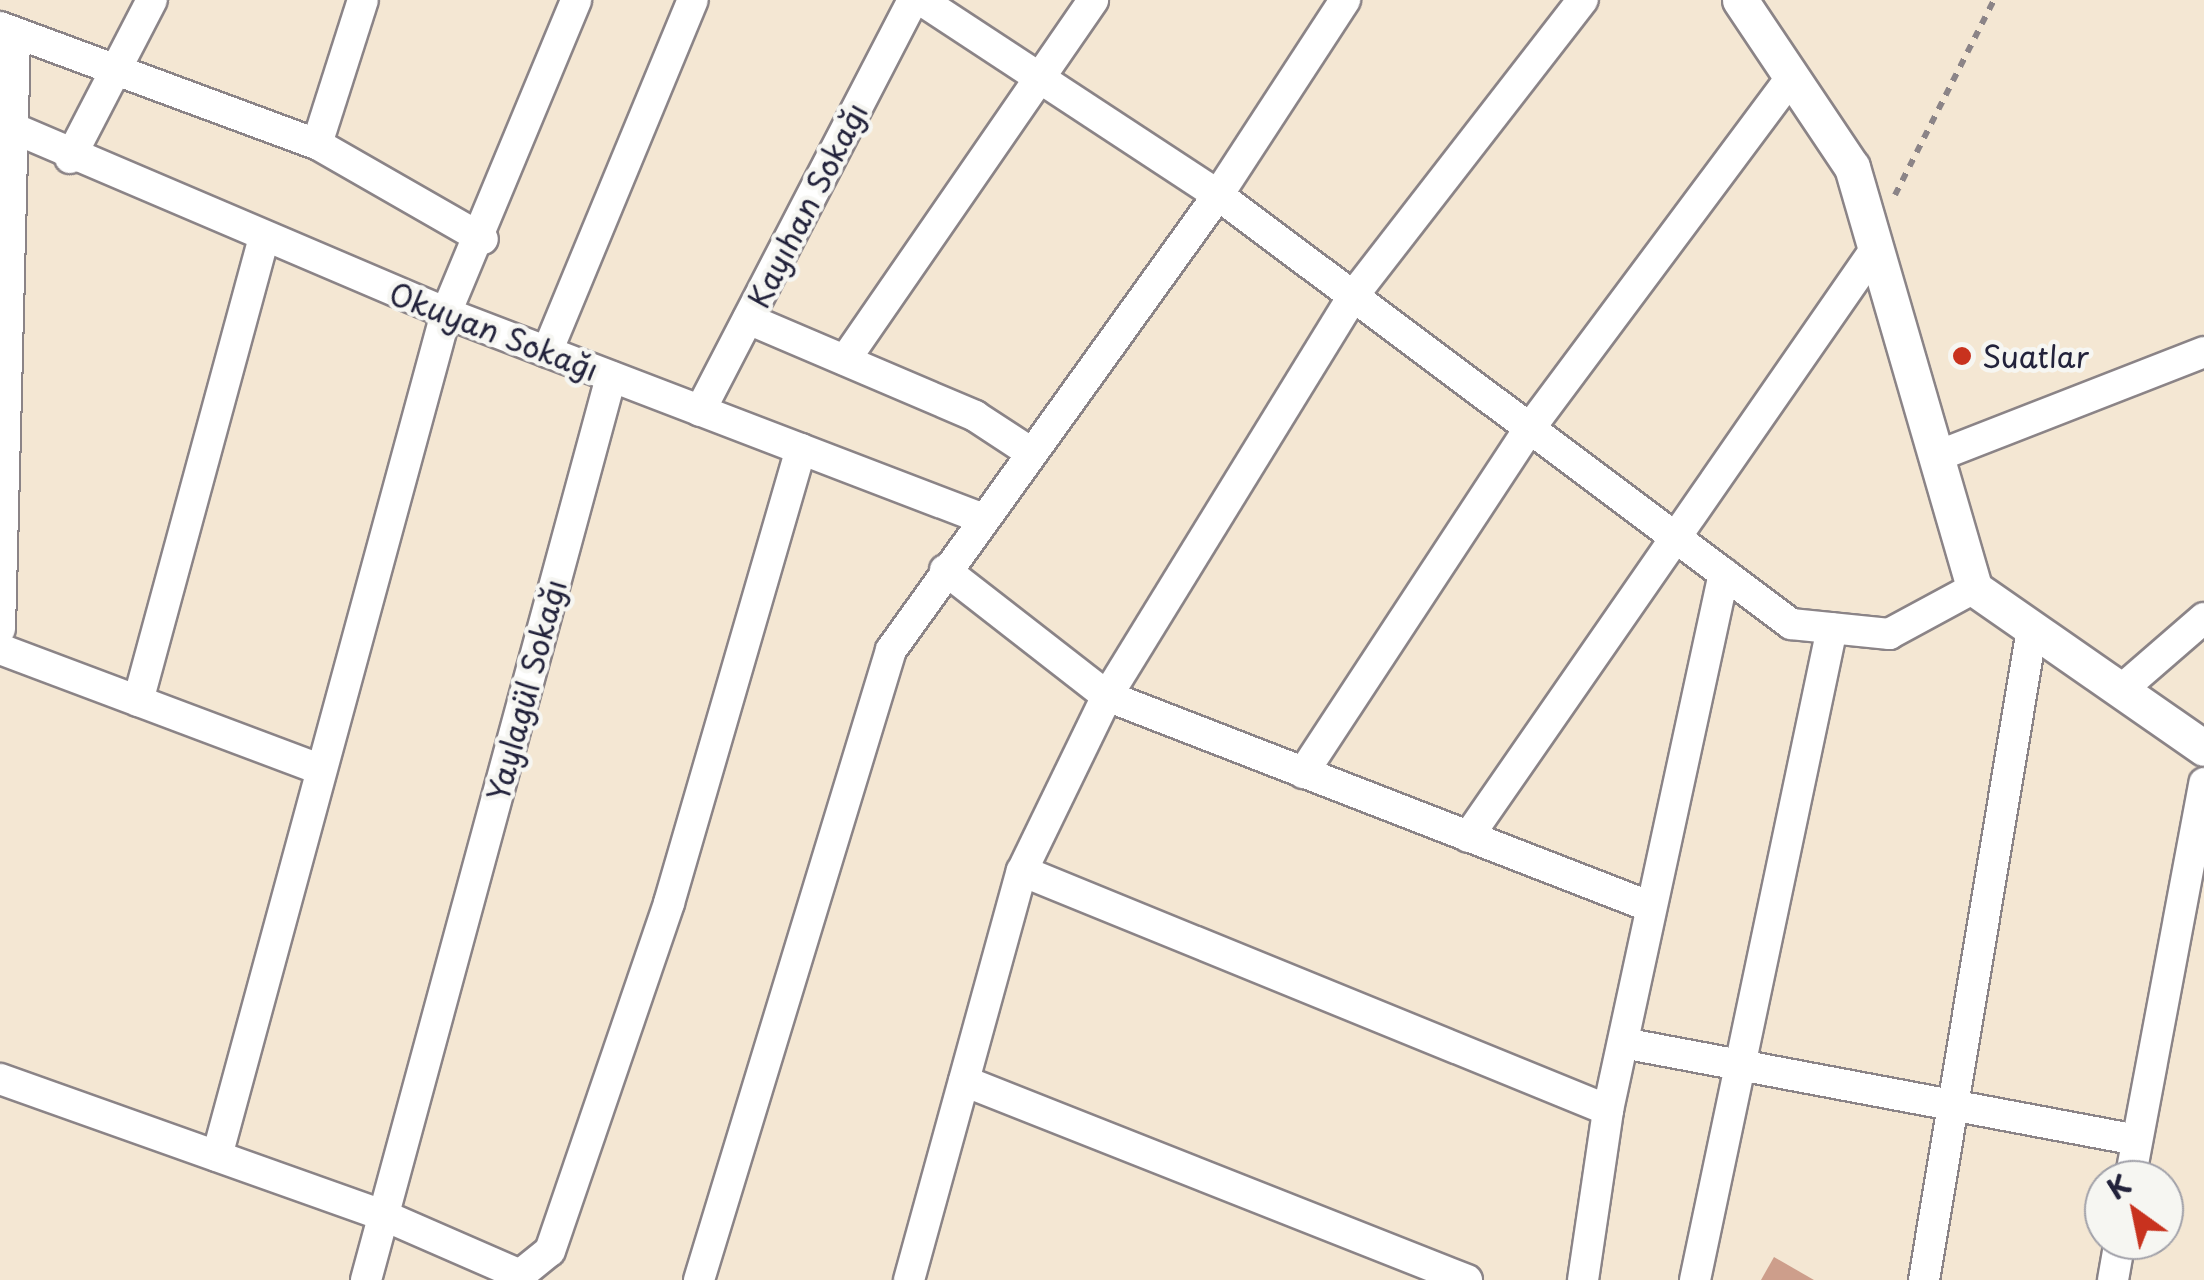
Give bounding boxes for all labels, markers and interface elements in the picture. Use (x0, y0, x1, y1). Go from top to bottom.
street label: Kayıhan Sokağı (740, 97, 874, 313)
street label: Okuyan Sokağı (385, 275, 603, 387)
place label: Suatlar (1982, 338, 2089, 374)
marker: Suatlar (1951, 345, 1973, 367)
street label: Yaylagül Sokağı (479, 575, 573, 805)
north arrow (2084, 1160, 2184, 1260)
text: K (2098, 1162, 2139, 1210)

